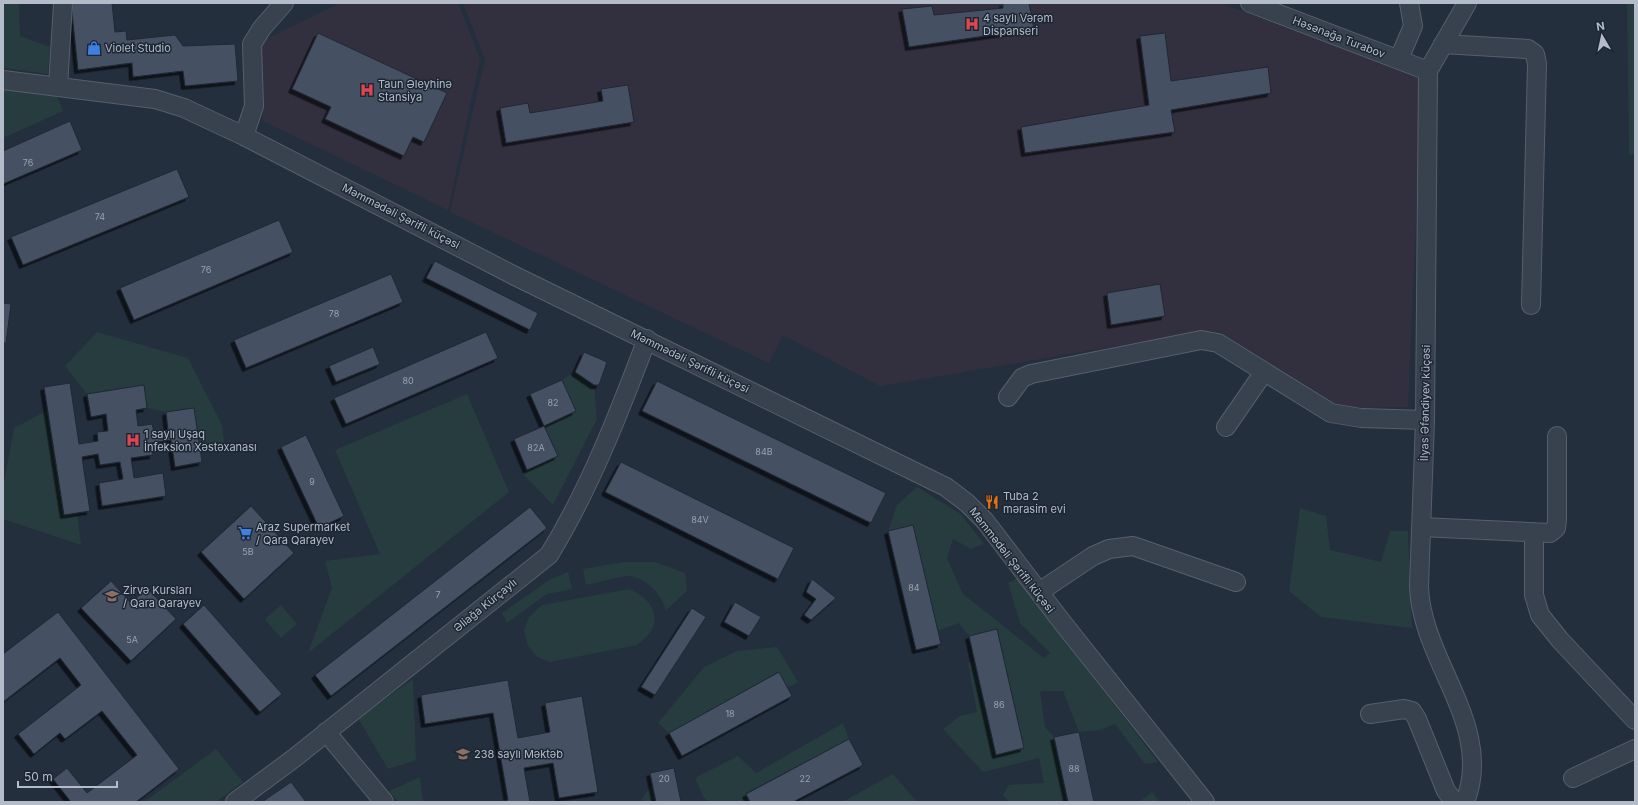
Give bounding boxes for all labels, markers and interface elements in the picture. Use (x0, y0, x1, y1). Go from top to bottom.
place label: 4 saylı Vərəm Dispanseri (983, 11, 1053, 38)
street label: Həsənağa Turabov (1291, 13, 1387, 61)
hospital icon: 4 saylı Vərəm Dispanseri (964, 16, 980, 32)
north arrow (1582, 16, 1622, 56)
text: N (1595, 19, 1606, 34)
shop icon: Violet Studio (86, 40, 102, 56)
place label: Violet Studio (105, 41, 171, 55)
place label: Taun Əleyhinə Stansiya (378, 77, 452, 104)
hospital icon: Taun Əleyhinə Stansiya (359, 82, 375, 98)
house number: 76 (23, 157, 34, 168)
street label: Məmmədəli Şərifli küçəsi (340, 180, 462, 252)
house number: 74 (95, 211, 105, 222)
house number: 76 (201, 264, 212, 275)
house number: 78 (329, 308, 340, 319)
street label: Məmmədəli Şərifli küçəsi (628, 326, 752, 396)
street label: İlyas Əfəndiyev küçəsi (1417, 345, 1433, 461)
house number: 80 (402, 375, 414, 386)
house number: 82 (547, 397, 559, 408)
place label: 1 saylı Uşaq İnfeksion Xəstəxanası (144, 427, 257, 454)
hospital icon: 1 saylı Uşaq İnfeksion Xəstəxanası (125, 432, 141, 448)
house number: 82A (527, 442, 545, 453)
house number: 84B (755, 446, 773, 457)
house number: 9 (309, 476, 315, 487)
place label: Tuba 2 mərasim evi (1003, 489, 1066, 516)
restaurant icon: Tuba 2 mərasim evi (984, 494, 1000, 510)
street label: Məmmədəli Şərifli küçəsi (966, 504, 1058, 616)
house number: 84V (691, 514, 709, 525)
place label: Araz Supermarket / Qara Qarayev (256, 520, 350, 547)
supermarket icon: Araz Supermarket / Qara Qarayev (237, 525, 253, 541)
house number: 5B (242, 546, 254, 557)
street label: Əliağa Kürçaylı (451, 575, 519, 635)
house number: 84 (908, 582, 920, 593)
place label: Zirvə Kursları / Qara Qarayev (123, 583, 201, 610)
school or university icon: Zirvə Kursları / Qara Qarayev (104, 588, 120, 604)
house number: 7 (435, 589, 441, 600)
house number: 5A (126, 634, 138, 645)
house number: 86 (993, 699, 1005, 710)
house number: 18 (725, 708, 735, 719)
school or university icon: 238 saylı Məktəb (455, 746, 471, 762)
place label: 238 saylı Məktəb (474, 747, 563, 761)
scale bar (18, 763, 117, 789)
house number: 88 (1068, 763, 1080, 774)
text: 50 m (24, 769, 53, 784)
house number: 20 (658, 773, 670, 784)
house number: 22 (800, 773, 810, 784)

